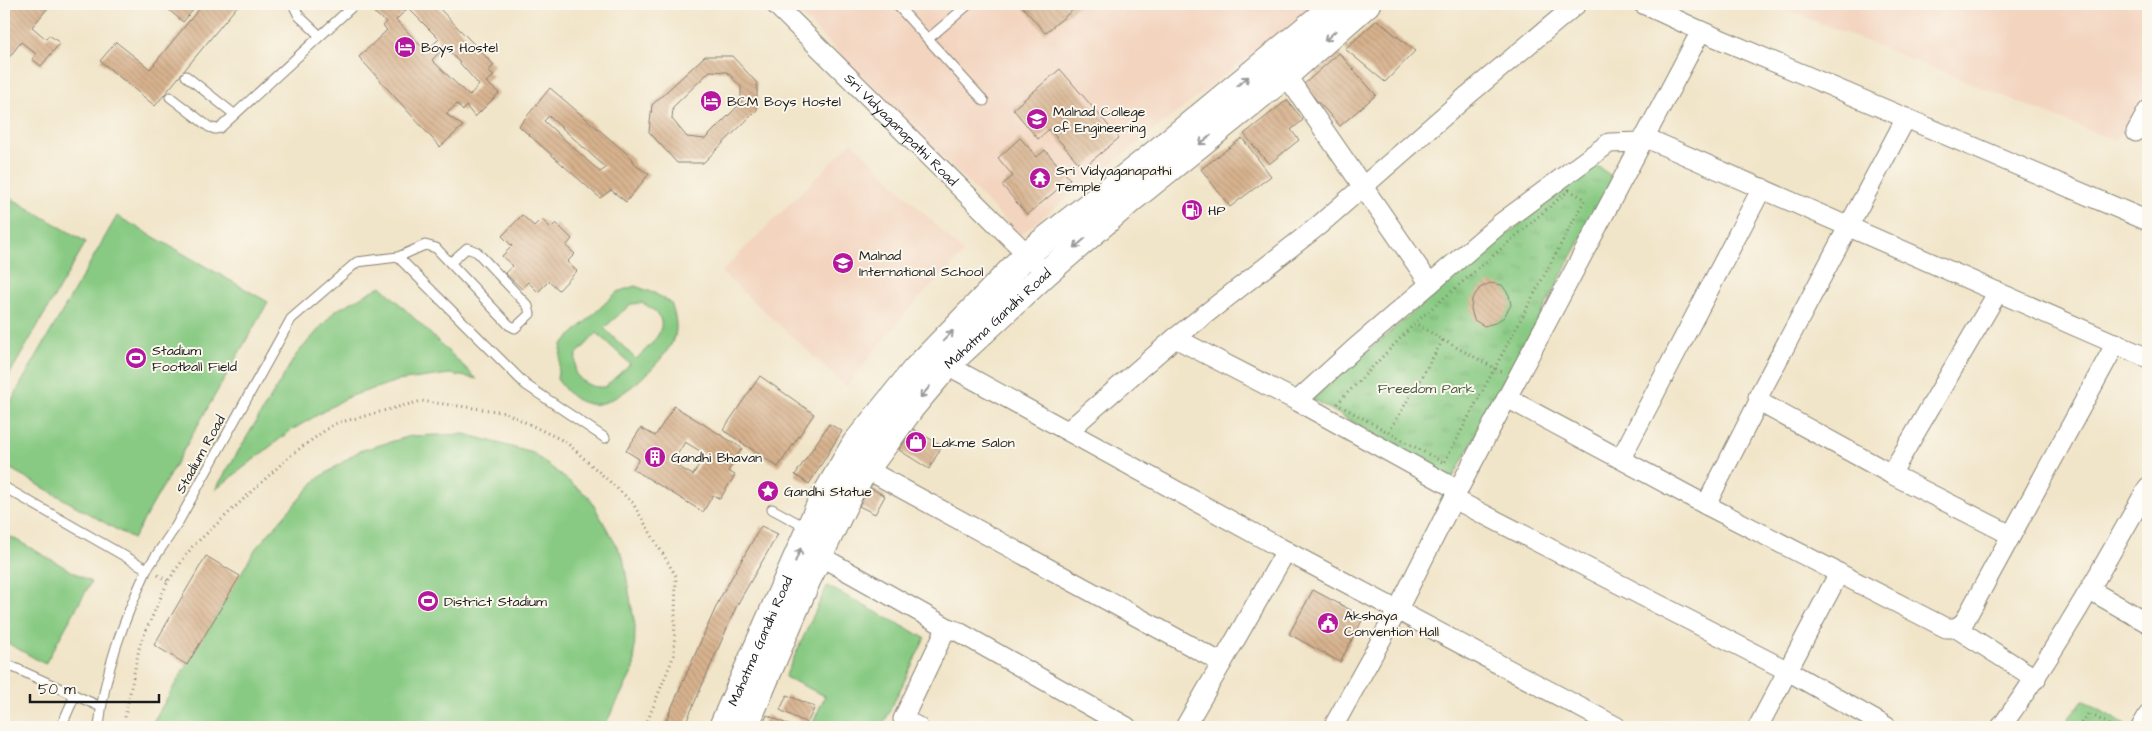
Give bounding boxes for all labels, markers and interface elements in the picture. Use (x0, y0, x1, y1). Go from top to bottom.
one-way arrow (1324, 30, 1337, 42)
hotel icon: Boys Hostel (393, 35, 417, 59)
place label: Boys Hostel (421, 38, 498, 58)
street label: Sri Vidyaganapathi Road (839, 69, 962, 191)
one-way arrow (1236, 76, 1249, 87)
hotel icon: BCM Boys Hostel (699, 89, 723, 113)
place label: BCM Boys Hostel (727, 92, 841, 112)
place label: Malnad College of Engineering (1053, 102, 1146, 138)
school or university icon: Malnad College of Engineering (1025, 107, 1049, 131)
one-way arrow (1199, 134, 1212, 145)
place label: Sri Vidyaganapathi Temple (1056, 161, 1171, 197)
temple icon: Sri Vidyaganapathi Temple (1028, 166, 1052, 190)
fuel station icon: HP (1180, 198, 1204, 222)
place label: HP (1208, 201, 1225, 221)
one-way arrow (1074, 238, 1087, 249)
place label: Malnad International School (859, 246, 984, 282)
school or university icon: Malnad International School (831, 251, 855, 275)
street label: Mahatma Gandhi Road (940, 264, 1056, 374)
one-way arrow (942, 329, 954, 342)
place label: Stadium Football Field (152, 341, 237, 377)
sports icon: Stadium Football Field (124, 346, 148, 370)
park label: Freedom Park (1378, 379, 1475, 399)
one-way arrow (920, 385, 931, 398)
street label: Stadium Road (171, 412, 231, 497)
shop icon: Lakme Salon (904, 430, 928, 454)
place label: Lakme Salon (932, 433, 1015, 453)
building icon: Gandhi Bhavan (643, 445, 667, 469)
place label: Gandhi Bhavan (671, 448, 762, 468)
place icon: Gandhi Statue (756, 479, 780, 503)
place label: Gandhi Statue (784, 482, 872, 502)
one-way arrow (795, 547, 804, 562)
street label: Mahatma Gandhi Road (723, 573, 798, 709)
sports icon: District Stadium (416, 589, 440, 613)
place label: District Stadium (444, 592, 547, 612)
place label: Akshaya Convention Hall (1344, 606, 1439, 642)
public building icon: Akshaya Convention Hall (1316, 611, 1340, 635)
scale bar (30, 671, 159, 703)
text: 50 m (38, 679, 76, 700)

